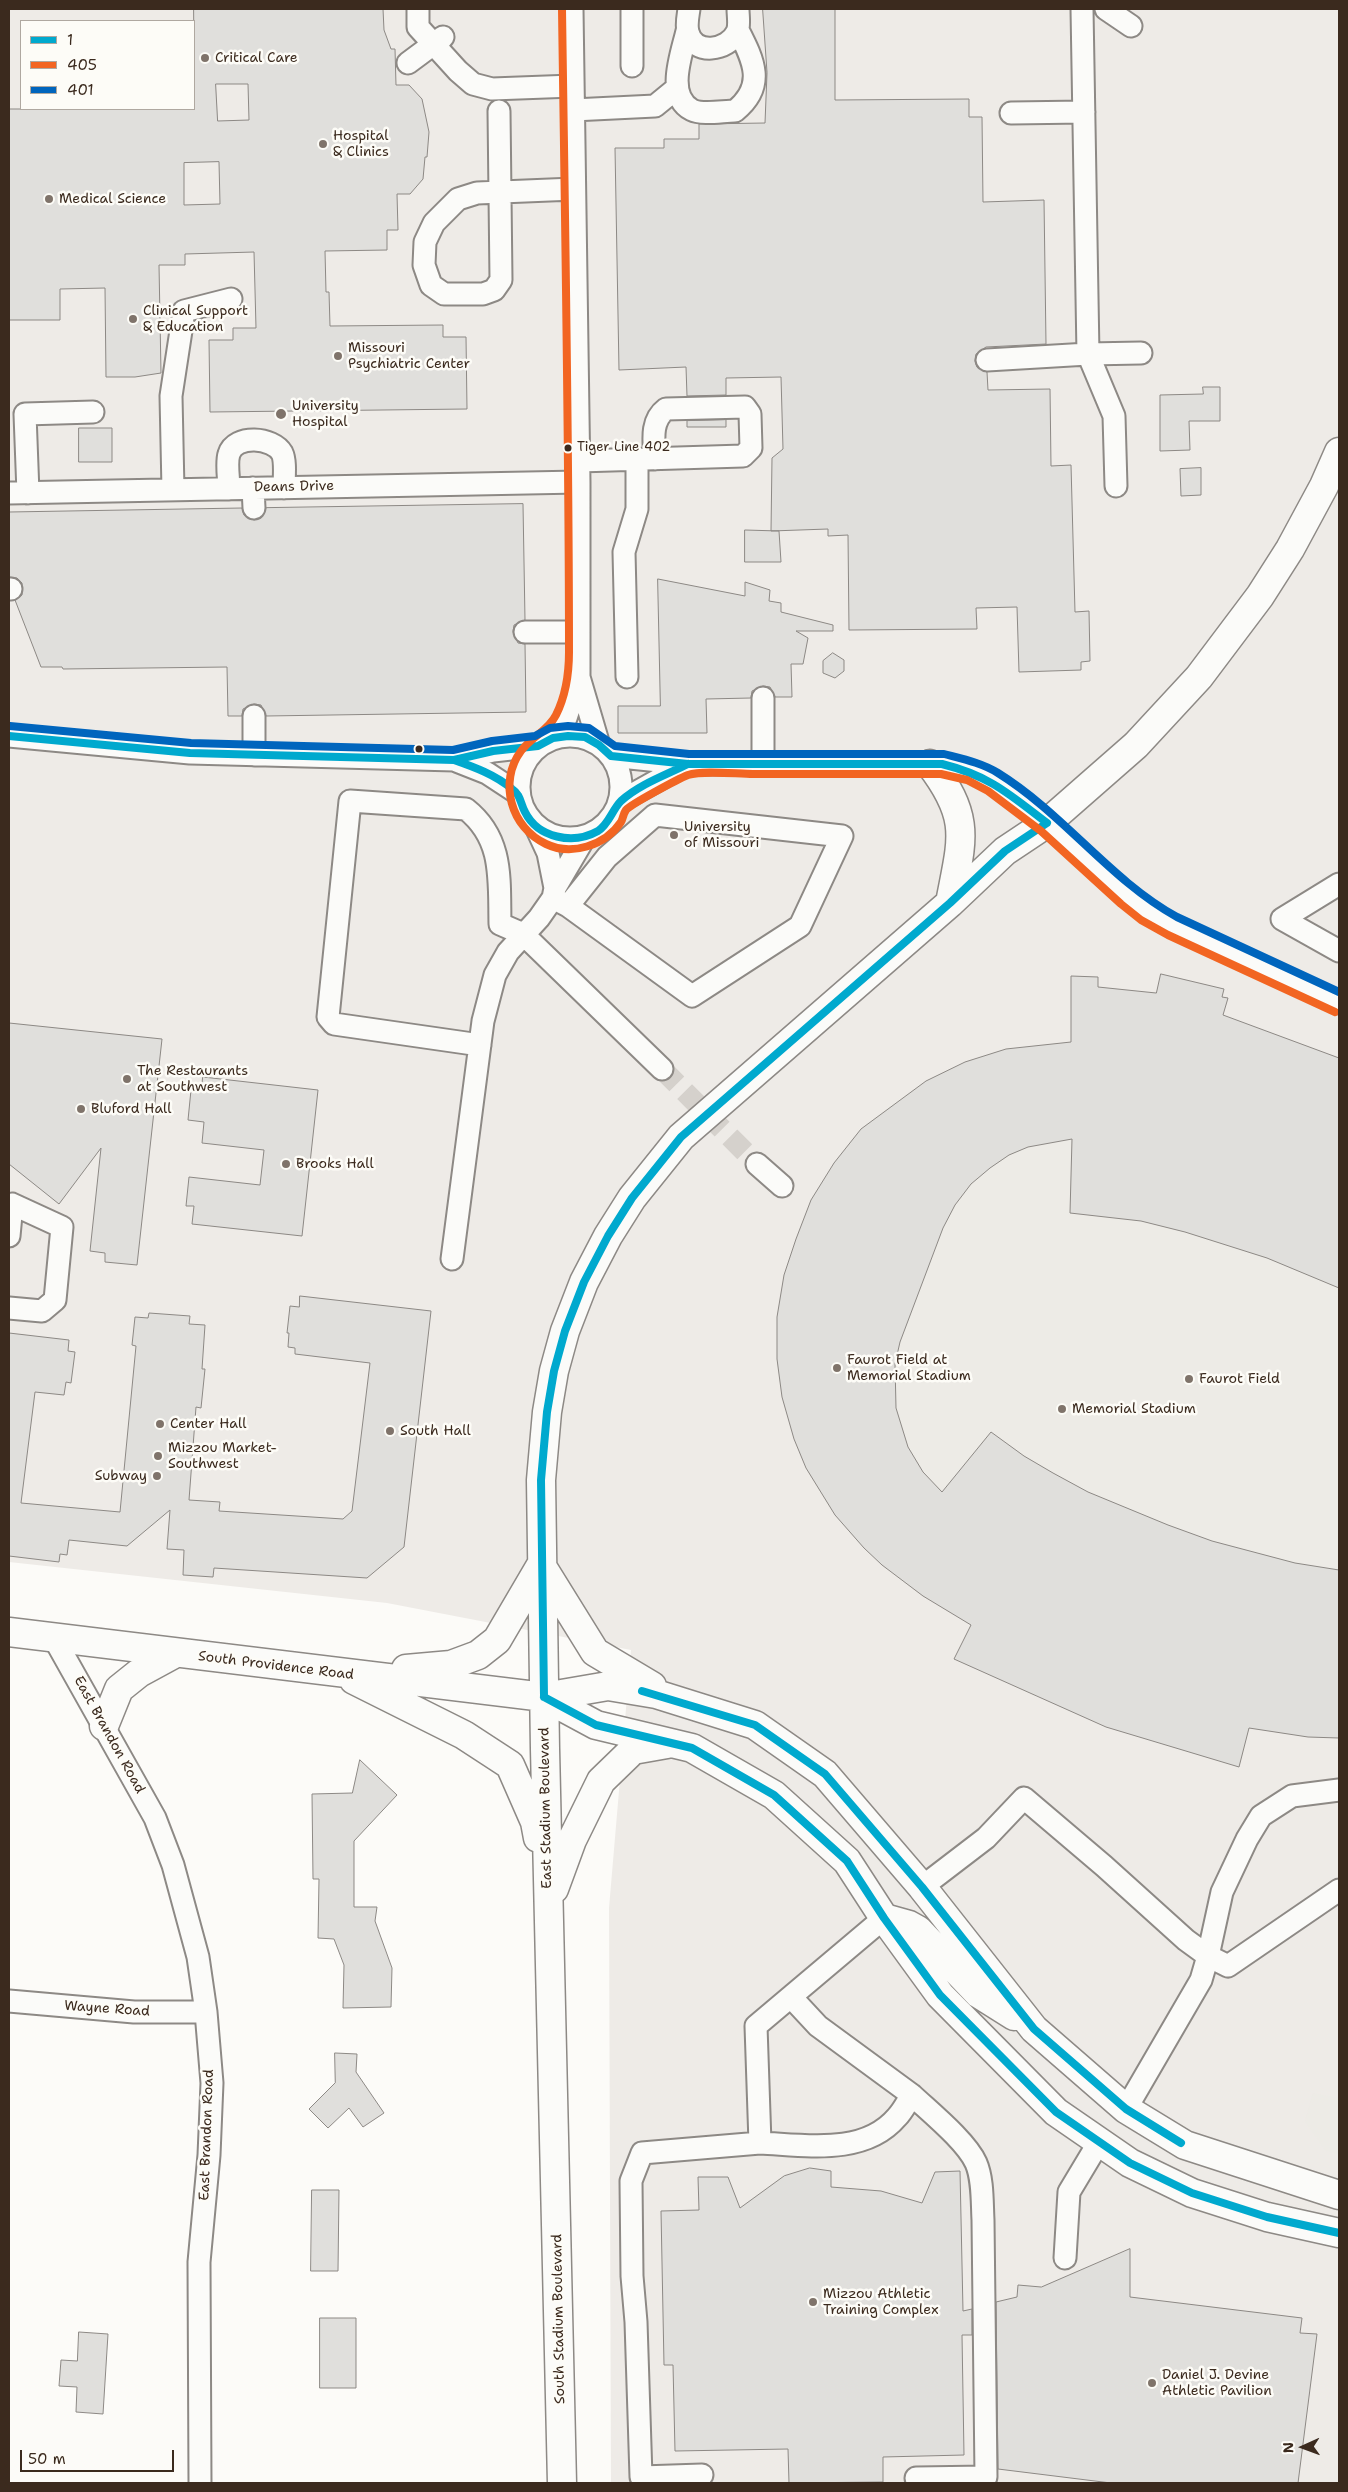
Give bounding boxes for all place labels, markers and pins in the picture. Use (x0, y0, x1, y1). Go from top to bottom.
place label: Critical Care (215, 50, 298, 66)
marker: Critical Care (199, 52, 211, 64)
place label: Hospital & Clinics (333, 128, 389, 160)
marker: Hospital & Clinics (317, 138, 329, 150)
place label: Medical Science (59, 191, 166, 207)
marker: Medical Science (43, 193, 55, 205)
place label: Clinical Support & Education (143, 303, 248, 336)
marker: Clinical Support & Education (127, 313, 139, 325)
place label: Missouri Psychiatric Center (348, 340, 470, 372)
marker: Missouri Psychiatric Center (332, 350, 344, 362)
place label: University Hospital (292, 398, 359, 431)
marker: University Hospital (274, 407, 288, 421)
place label: Tiger Line 402 (577, 440, 670, 456)
marker: Tiger Line 402 (563, 443, 573, 453)
unlabelled marker (414, 744, 424, 754)
place label: University of Missouri (684, 819, 759, 852)
marker: University of Missouri (668, 829, 680, 841)
place label: The Restaurants at Southwest (137, 1063, 248, 1096)
marker: The Restaurants at Southwest (121, 1073, 133, 1085)
place label: Bluford Hall (91, 1101, 171, 1117)
marker: Bluford Hall (75, 1103, 87, 1115)
place label: Brooks Hall (296, 1156, 374, 1172)
marker: Brooks Hall (280, 1158, 292, 1170)
place label: Faurot Field at Memorial Stadium (847, 1352, 971, 1384)
marker: Faurot Field at Memorial Stadium (831, 1362, 843, 1374)
place label: Faurot Field (1199, 1371, 1280, 1387)
marker: Faurot Field (1183, 1373, 1195, 1385)
place label: Memorial Stadium (1072, 1401, 1196, 1417)
marker: Memorial Stadium (1056, 1403, 1068, 1415)
place label: Center Hall (170, 1416, 246, 1432)
marker: Center Hall (154, 1418, 166, 1430)
place label: South Hall (400, 1423, 471, 1439)
marker: South Hall (384, 1425, 396, 1437)
place label: Mizzou Market- Southwest (168, 1440, 277, 1472)
marker: Mizzou Market- Southwest (152, 1450, 164, 1462)
place label: Subway (95, 1468, 147, 1484)
marker: Subway (151, 1470, 163, 1482)
place label: Mizzou Athletic Training Complex (823, 2286, 938, 2318)
marker: Mizzou Athletic Training Complex (807, 2296, 819, 2308)
place label: Daniel J. Devine Athletic Pavilion (1162, 2367, 1272, 2400)
marker: Daniel J. Devine Athletic Pavilion (1146, 2377, 1158, 2389)

